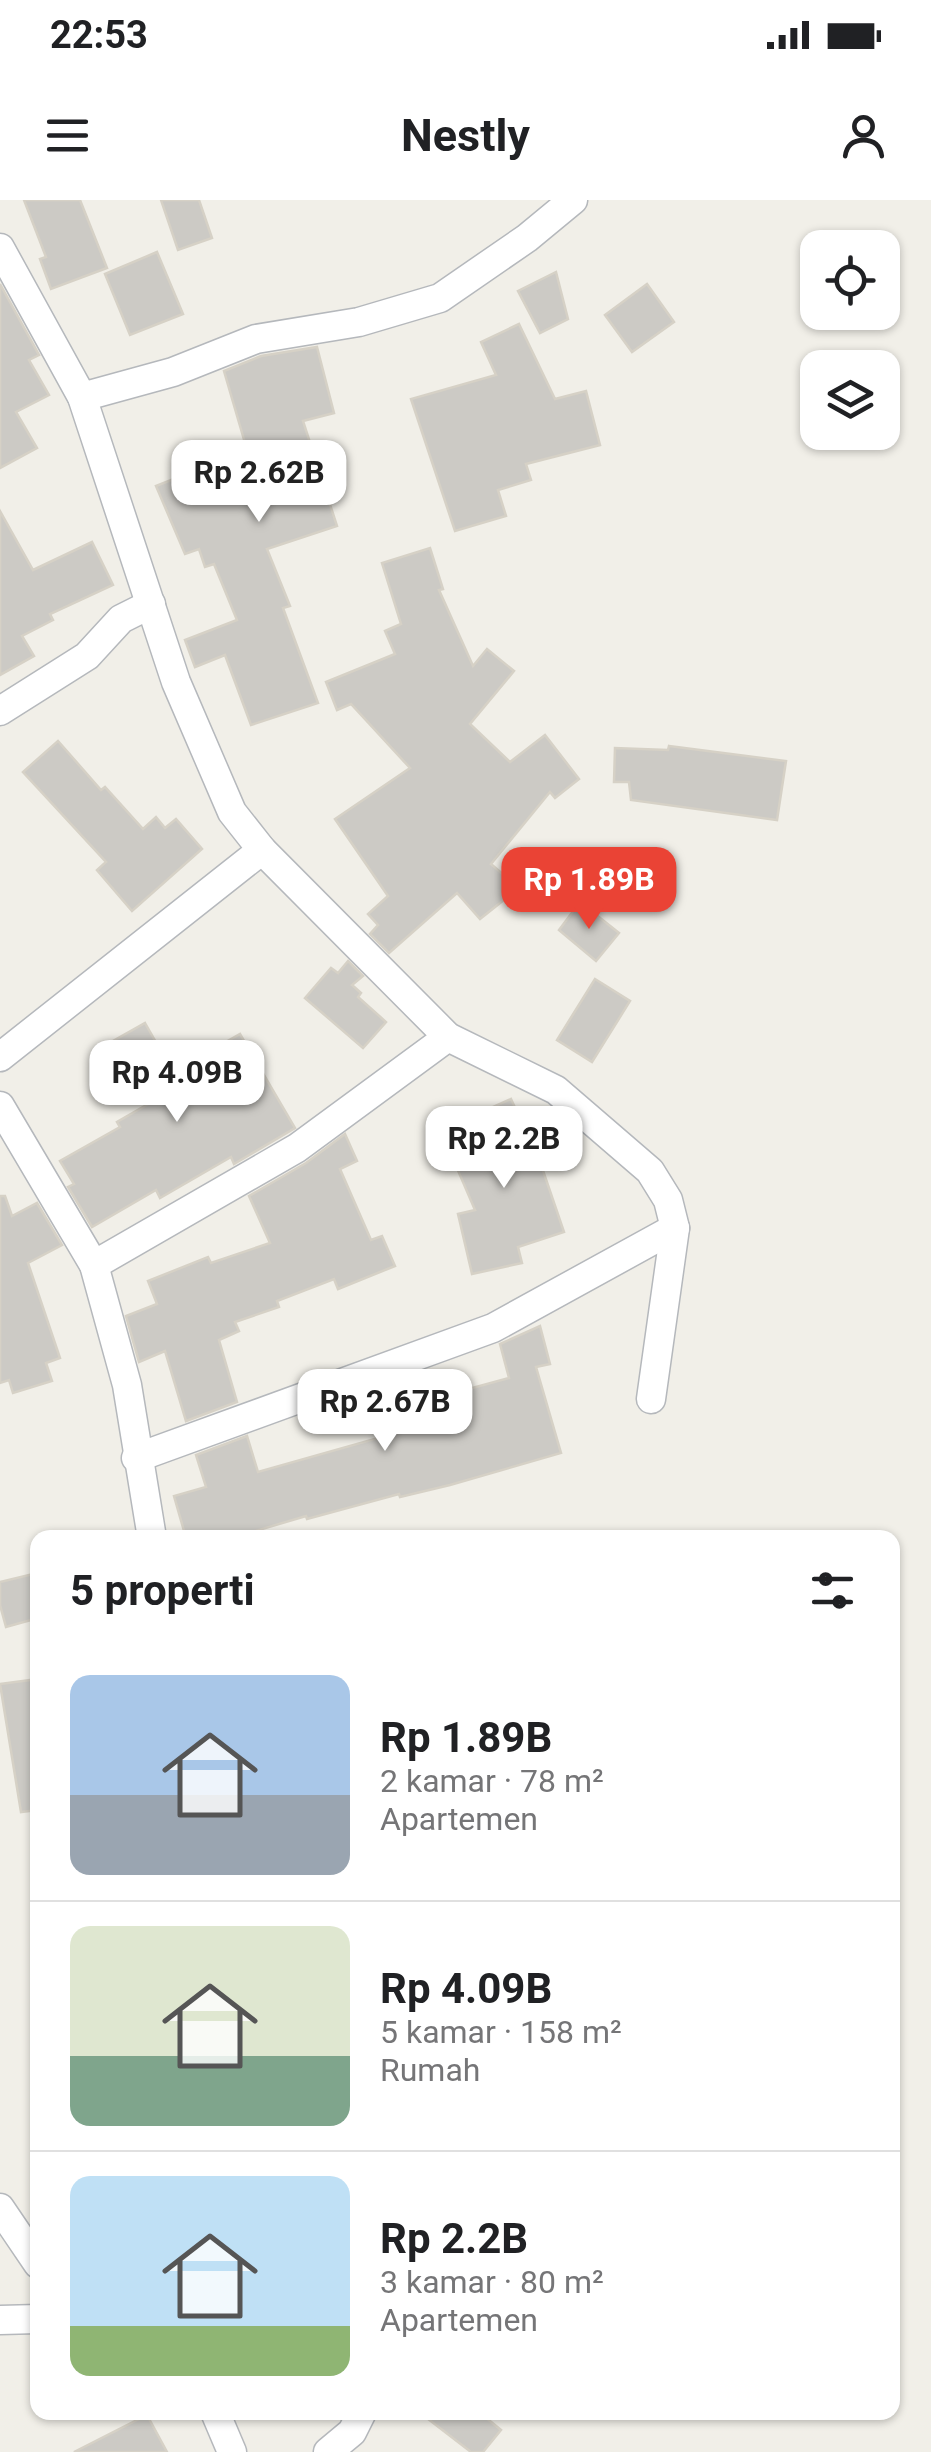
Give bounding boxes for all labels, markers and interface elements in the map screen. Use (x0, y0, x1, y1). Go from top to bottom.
text: 22:53 (50, 13, 148, 57)
icon: menu (40, 108, 95, 163)
icon: person (836, 108, 891, 163)
text: Nestly (401, 109, 530, 162)
map controls (800, 230, 900, 450)
button: locate (800, 230, 900, 330)
button: layers (800, 350, 900, 450)
pin: Rp 2.62B (156, 440, 362, 525)
text: Rp 2.62B (193, 453, 325, 491)
pin: Rp 1.89B (486, 847, 692, 932)
text: Rp 1.89B (523, 860, 655, 898)
pin: Rp 4.09B (74, 1040, 280, 1125)
text: Rp 4.09B (111, 1053, 243, 1091)
pin: Rp 2.2B (412, 1106, 596, 1191)
text: Rp 2.2B (448, 1119, 560, 1157)
pin: Rp 2.67B (282, 1369, 488, 1454)
text: Rp 2.67B (319, 1382, 451, 1420)
icon: filters (805, 1563, 860, 1618)
text: 5 properti (70, 1566, 255, 1615)
text: Rp 1.89B (380, 1713, 552, 1762)
icon: home (150, 1715, 270, 1835)
text: 2 kamar · 78 m² (380, 1762, 604, 1800)
text: Apartemen (380, 1800, 538, 1838)
text: Rp 4.09B (380, 1964, 552, 2013)
icon: home (150, 1966, 270, 2086)
text: 5 kamar · 158 m² (380, 2013, 622, 2051)
text: Rumah (380, 2051, 480, 2089)
text: Rp 2.2B (380, 2214, 528, 2263)
icon: home (150, 2216, 270, 2336)
text: 3 kamar · 80 m² (380, 2263, 604, 2301)
text: Apartemen (380, 2301, 538, 2339)

